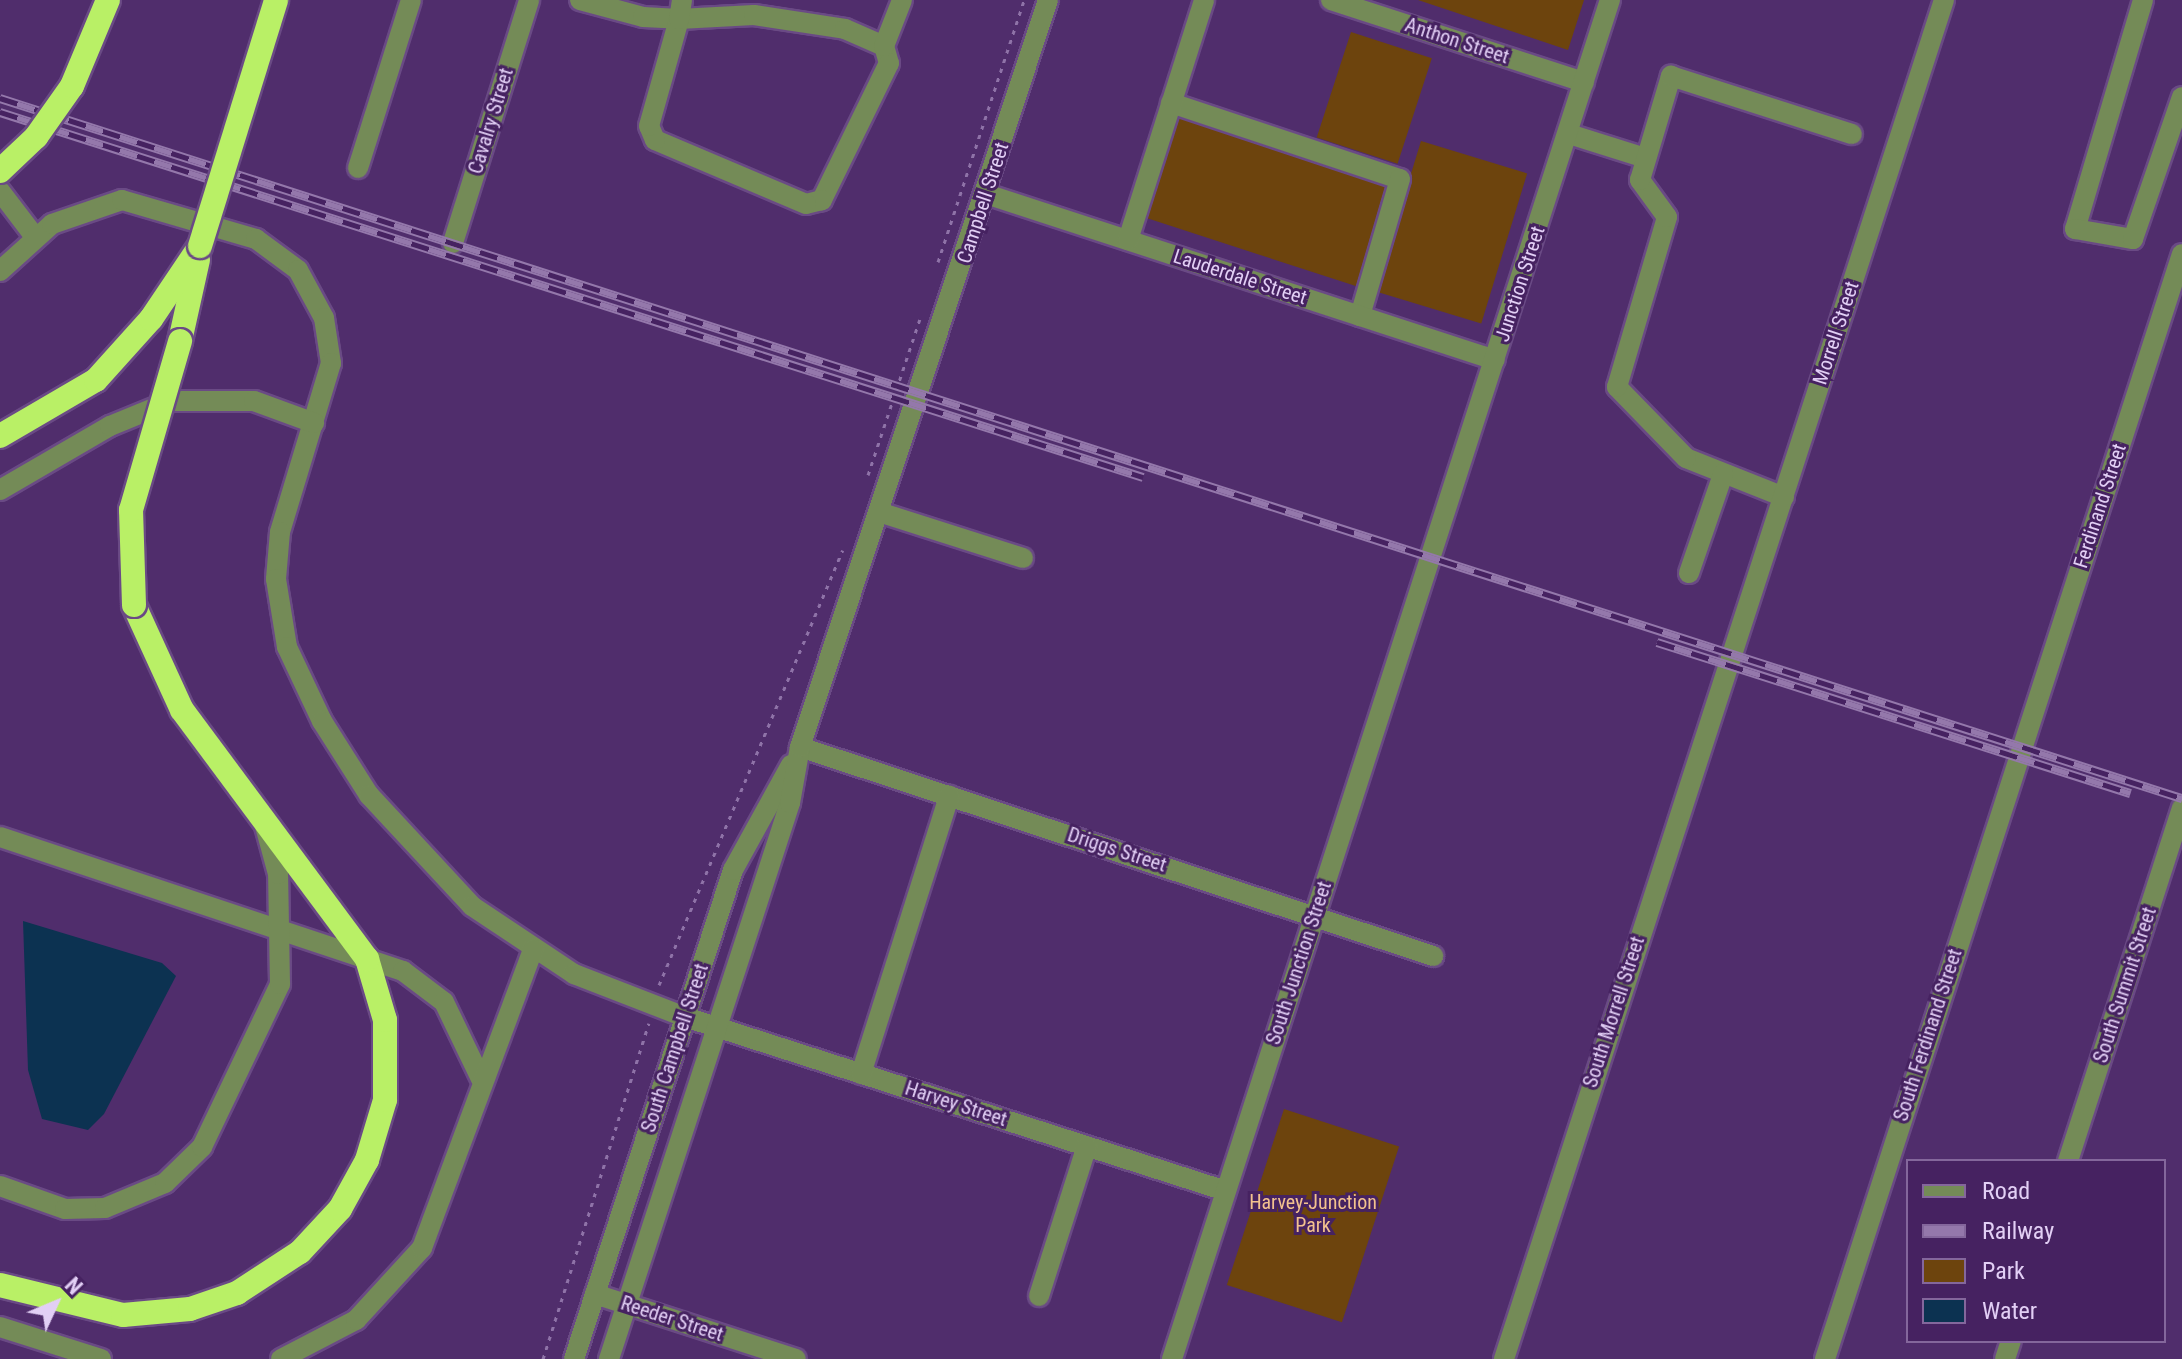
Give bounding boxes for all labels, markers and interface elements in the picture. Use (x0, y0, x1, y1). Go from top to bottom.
street label: Anthon Street (1402, 13, 1512, 69)
street label: Cavalry Street (464, 65, 518, 177)
street label: Campbell Street (952, 140, 1014, 266)
street label: Junction Street (1490, 223, 1550, 345)
street label: Lauderdale Street (1170, 244, 1310, 310)
street label: Morrell Street (1808, 278, 1864, 388)
street label: Ferdinand Street (2069, 441, 2131, 571)
street label: Driggs Street (1065, 823, 1169, 877)
street label: South Junction Street (1261, 878, 1337, 1048)
street label: South Summit Street (2089, 904, 2161, 1066)
street label: South Morrell Street (1578, 933, 1650, 1091)
street label: South Ferdinand Street (1889, 946, 1967, 1124)
street label: South Campbell Street (636, 961, 714, 1135)
street label: Harvey Street (902, 1076, 1010, 1132)
legend (1906, 1159, 2166, 1343)
text: Road (1982, 1177, 2030, 1205)
park label: Harvey-Junction Park (1249, 1191, 1377, 1238)
text: Railway (1982, 1217, 2054, 1245)
text: Park (1982, 1257, 2025, 1285)
north arrow (16, 1263, 96, 1343)
text: N (60, 1272, 87, 1300)
street label: Reeder Street (618, 1291, 726, 1347)
text: Water (1982, 1297, 2037, 1325)

